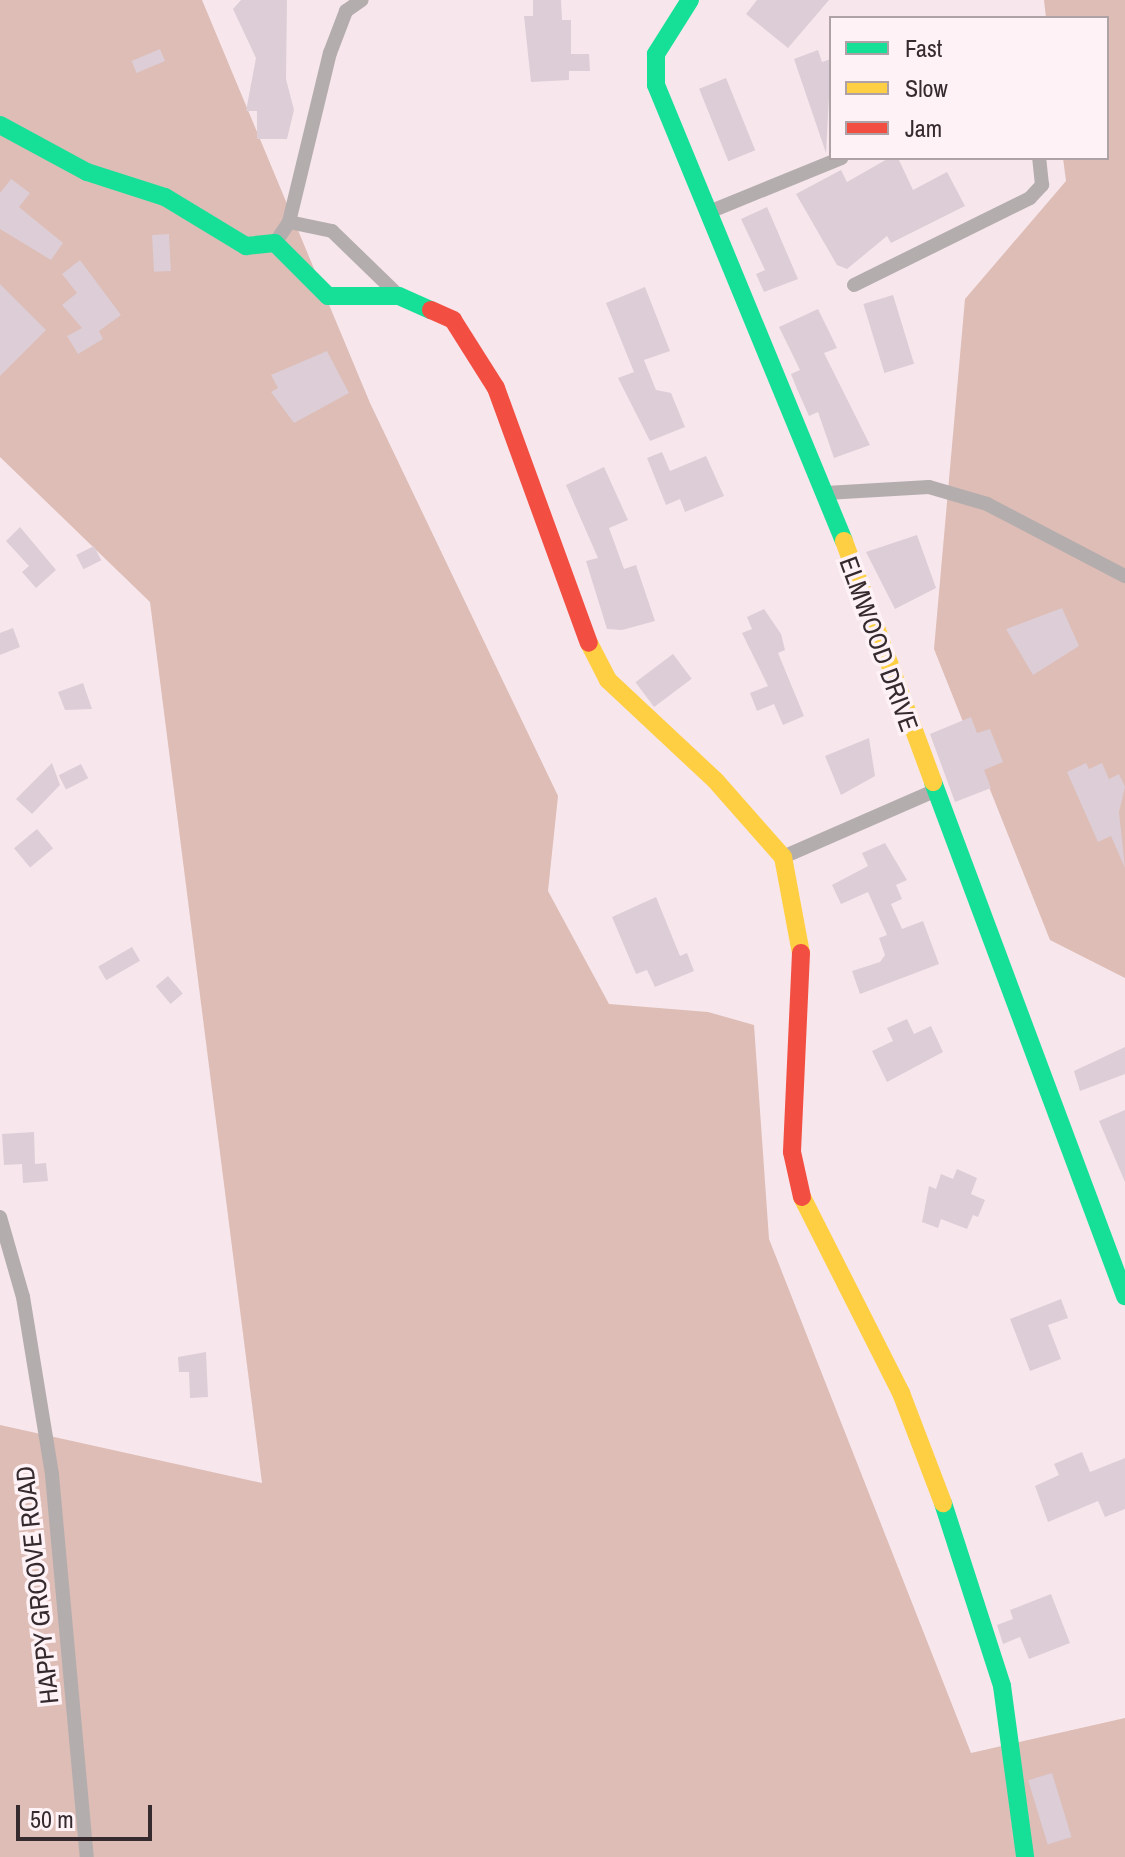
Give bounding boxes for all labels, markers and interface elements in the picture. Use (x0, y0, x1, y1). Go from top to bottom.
legend (829, 16, 1109, 160)
text: Fast (905, 32, 942, 64)
text: Slow (905, 72, 948, 104)
text: Jam (905, 112, 942, 144)
street label: ELMWOOD DRIVE (833, 552, 925, 736)
street label: HAPPY GROOVE ROAD (9, 1464, 65, 1706)
scale bar (20, 1789, 156, 1839)
text: 50 m (30, 1803, 74, 1835)

